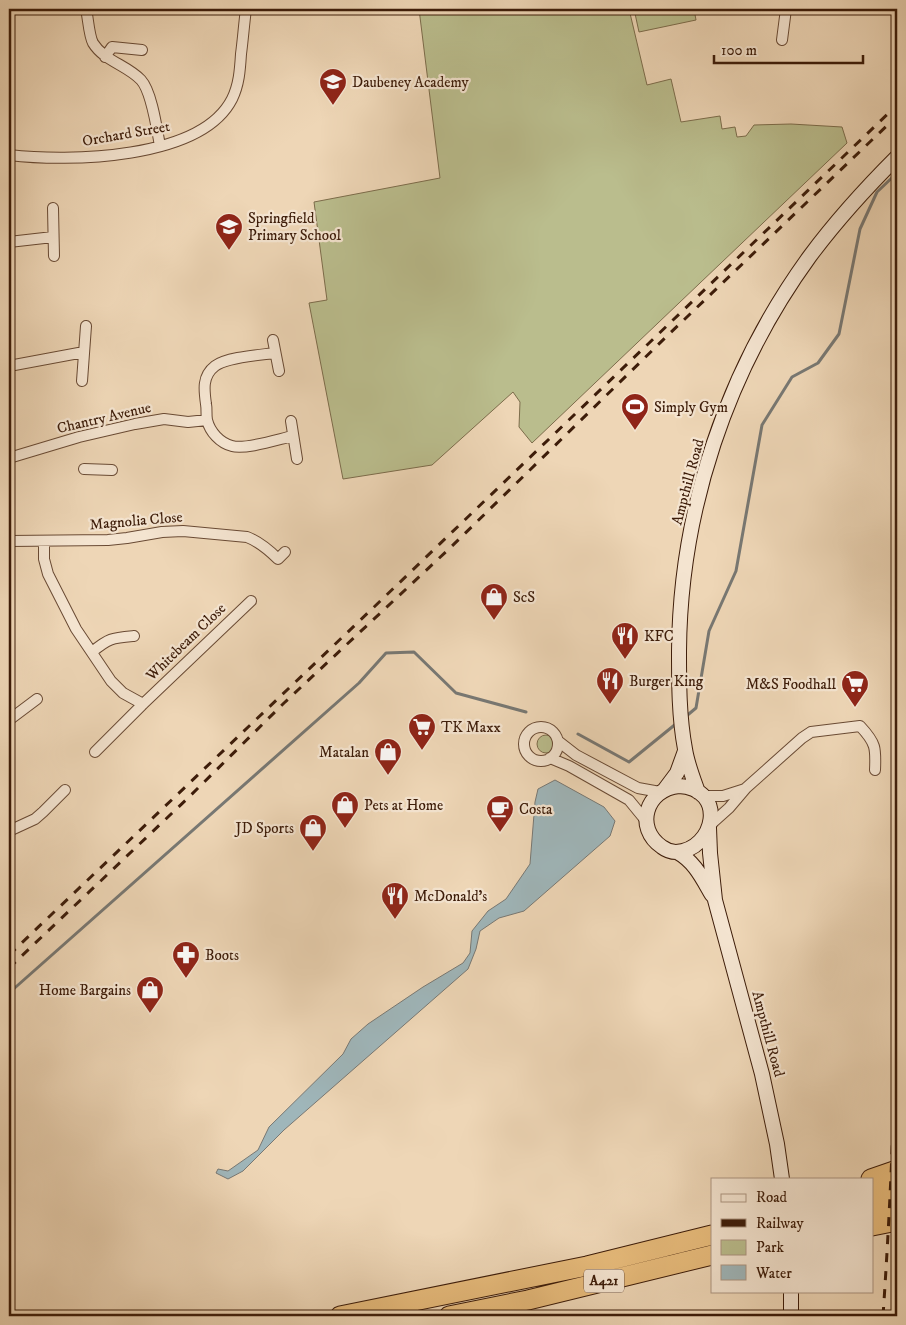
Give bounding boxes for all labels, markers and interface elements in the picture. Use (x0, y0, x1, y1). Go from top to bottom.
scale bar (714, 32, 862, 64)
text: 100 m (721, 41, 757, 60)
school or university icon: Daubeney Academy (318, 67, 348, 106)
place label: Daubeney Academy (352, 73, 470, 92)
street label: Orchard Street (81, 117, 171, 151)
place label: Springfield Primary School (248, 209, 341, 245)
school or university icon: Springfield Primary School (214, 212, 244, 251)
sports icon: Simply Gym (620, 392, 650, 431)
street label: Chantry Avenue (55, 398, 153, 438)
place label: Simply Gym (654, 398, 728, 417)
street label: Ampthill Road (667, 436, 709, 527)
street label: Magnolia Close (89, 507, 183, 535)
shop icon: ScS (479, 582, 509, 621)
place label: ScS (513, 588, 535, 607)
street label: Whitebeam Close (141, 599, 230, 686)
restaurant icon: KFC (610, 621, 640, 660)
place label: KFC (644, 627, 674, 646)
restaurant icon: Burger King (595, 666, 625, 705)
supermarket icon: M&S Foodhall (840, 669, 870, 708)
place label: Burger King (629, 672, 704, 691)
place label: M&S Foodhall (746, 675, 836, 694)
supermarket icon: TK Maxx (407, 712, 437, 751)
place label: TK Maxx (441, 718, 502, 737)
shop icon: Matalan (373, 737, 403, 776)
place label: Matalan (319, 743, 369, 762)
shop icon: Pets at Home (330, 790, 360, 829)
cafe icon: Costa (485, 794, 515, 833)
place label: Pets at Home (364, 796, 443, 815)
place label: Costa (519, 800, 553, 819)
shop icon: JD Sports (298, 813, 328, 852)
place label: JD Sports (234, 819, 294, 838)
restaurant icon: McDonald's (380, 881, 410, 920)
place label: McDonald's (414, 887, 487, 906)
pharmacy icon: Boots (171, 940, 201, 979)
place label: Boots (205, 946, 239, 965)
shop icon: Home Bargains (135, 975, 165, 1014)
place label: Home Bargains (39, 981, 131, 1000)
street label: Ampthill Road (747, 989, 789, 1080)
legend (711, 1178, 874, 1292)
text: Road (756, 1188, 788, 1207)
text: Railway (756, 1214, 804, 1233)
text: Park (756, 1238, 785, 1257)
text: Water (755, 1264, 792, 1283)
road number: A421 (584, 1270, 624, 1292)

